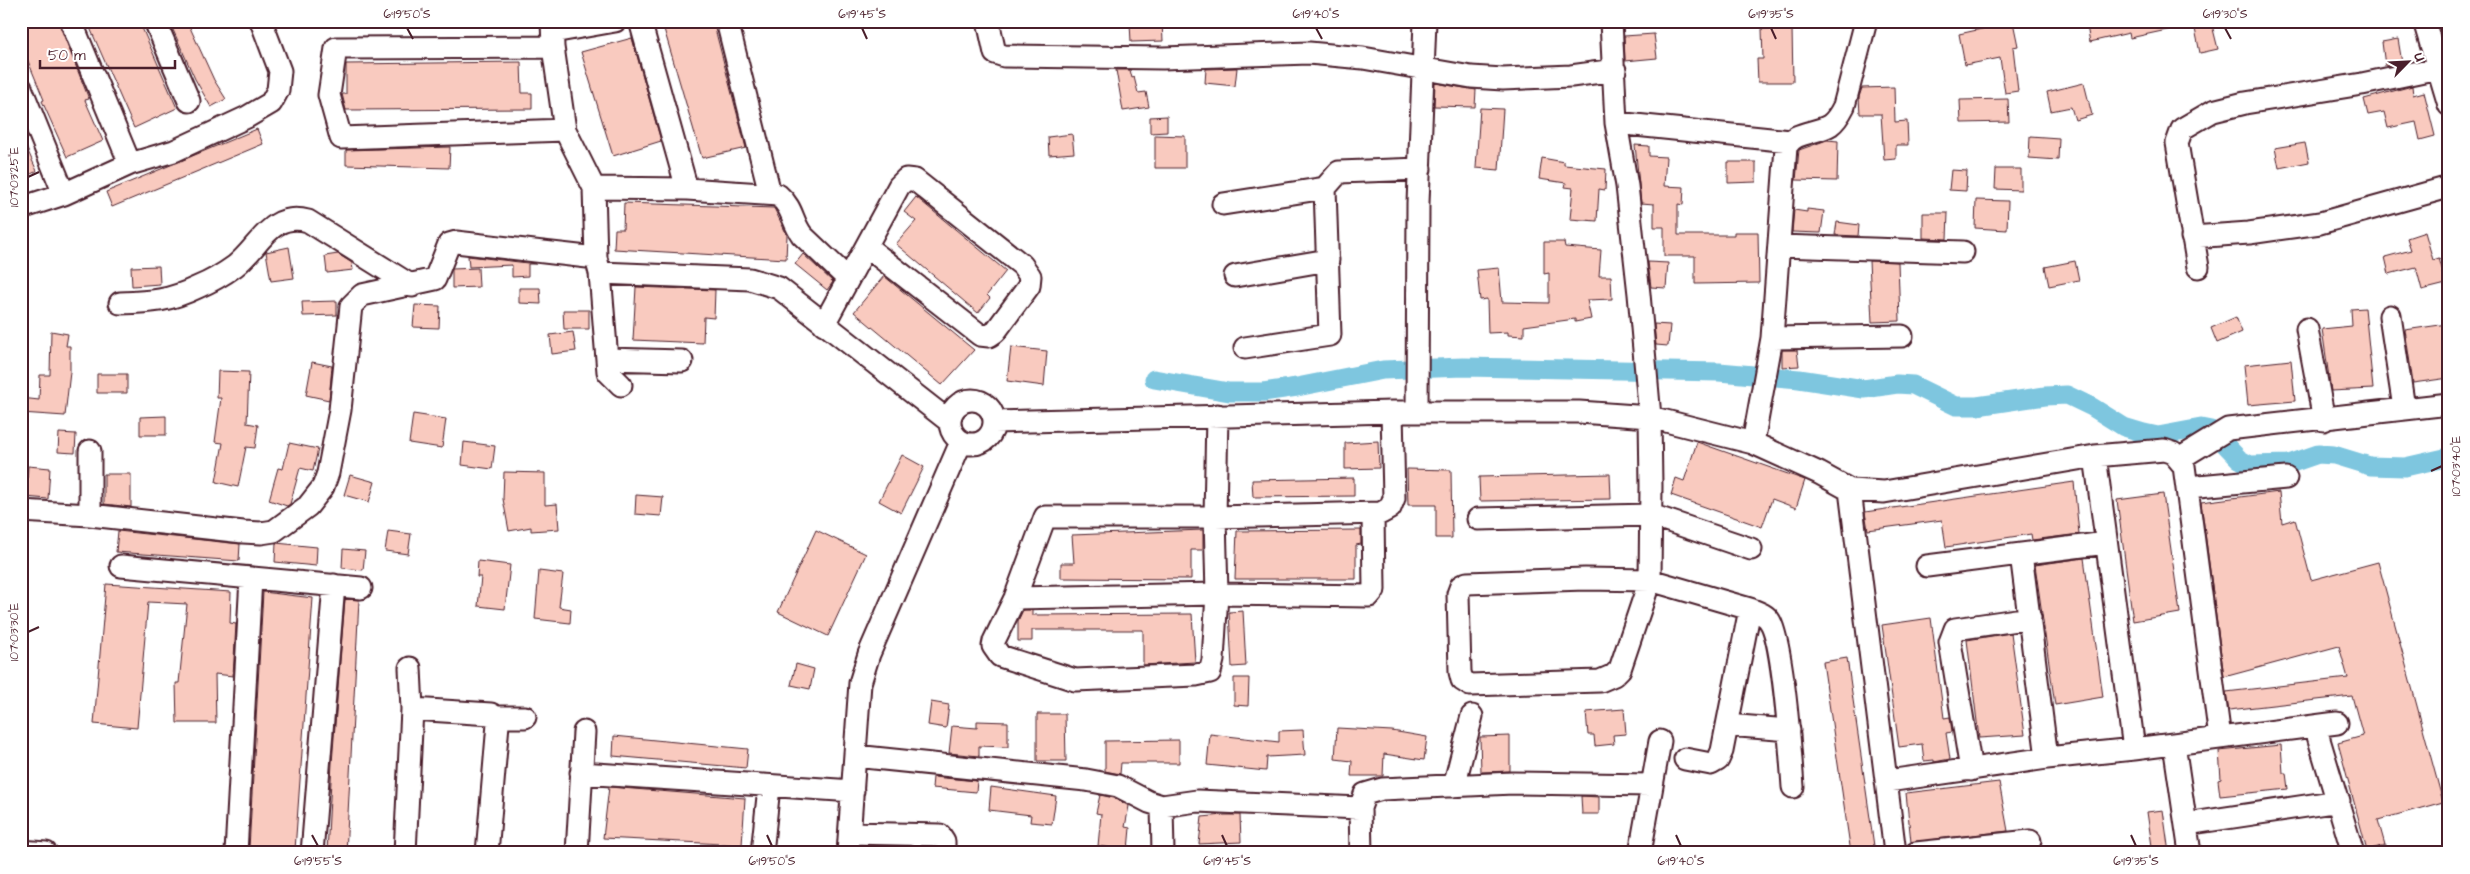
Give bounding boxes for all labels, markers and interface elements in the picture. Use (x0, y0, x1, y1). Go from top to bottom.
text: 6°19'50"S (383, 6, 431, 23)
text: 6°19'45"S (838, 6, 886, 23)
text: 6°19'40"S (1293, 6, 1340, 23)
text: 6°19'35"S (1748, 6, 1794, 23)
text: 6°19'30"S (2203, 6, 2248, 23)
scale bar (40, 38, 175, 70)
north arrow (2382, 38, 2432, 88)
text: 50 m (48, 45, 86, 66)
text: U (2408, 49, 2430, 65)
text: 107°03'25"E (6, 147, 23, 207)
text: 107°03'40"E (2448, 436, 2465, 496)
text: 107°03'30"E (6, 603, 23, 661)
text: 6°19'55"S (294, 853, 342, 870)
text: 6°19'50"S (748, 853, 796, 870)
text: 6°19'45"S (1203, 853, 1251, 870)
text: 6°19'40"S (1658, 853, 1705, 870)
text: 6°19'35"S (2113, 853, 2159, 870)

